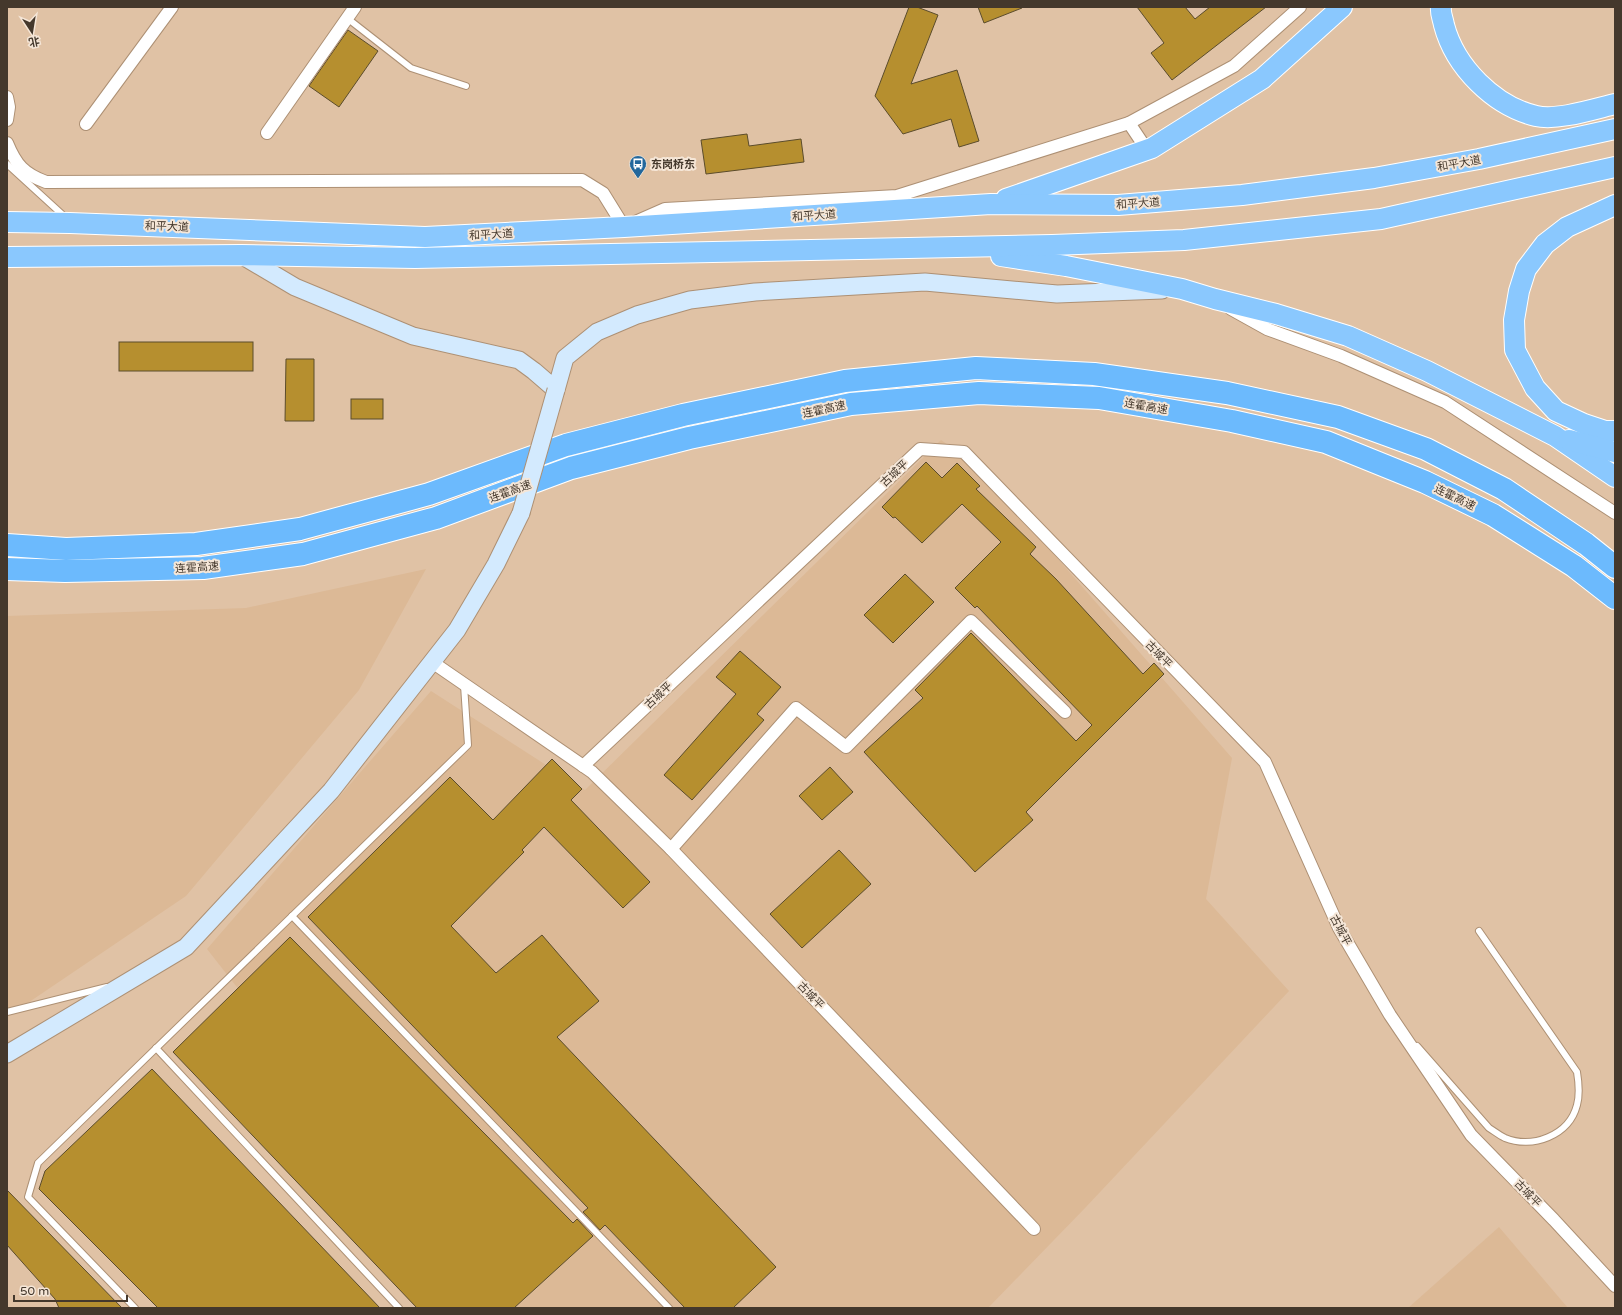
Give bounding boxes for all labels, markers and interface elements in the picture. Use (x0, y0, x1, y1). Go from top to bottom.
north arrow (12, 12, 52, 52)
text: 北 (27, 34, 41, 49)
street label: 和平大道 (1436, 153, 1482, 174)
bus stop icon: 东岗桥东 (628, 154, 648, 179)
place label: 东岗桥东 (651, 158, 695, 171)
street label: 和平大道 (1116, 195, 1160, 212)
street label: 和平大道 (792, 207, 836, 224)
street label: 和平大道 (145, 219, 189, 234)
street label: 和平大道 (469, 227, 513, 242)
street label: 连霍高速 (1123, 396, 1169, 417)
street label: 连霍高速 (801, 399, 847, 420)
street label: 古城平 (878, 457, 911, 489)
street label: 连霍高速 (487, 478, 533, 505)
street label: 连霍高速 (1432, 482, 1477, 513)
street label: 连霍高速 (175, 559, 219, 576)
street label: 古城平 (1143, 638, 1175, 671)
street label: 古城平 (642, 679, 675, 711)
street label: 古城平 (1327, 913, 1354, 948)
street label: 古城平 (795, 979, 827, 1012)
street label: 古城平 (1512, 1177, 1544, 1210)
scale bar (14, 1277, 127, 1303)
text: 50 m (20, 1284, 49, 1298)

